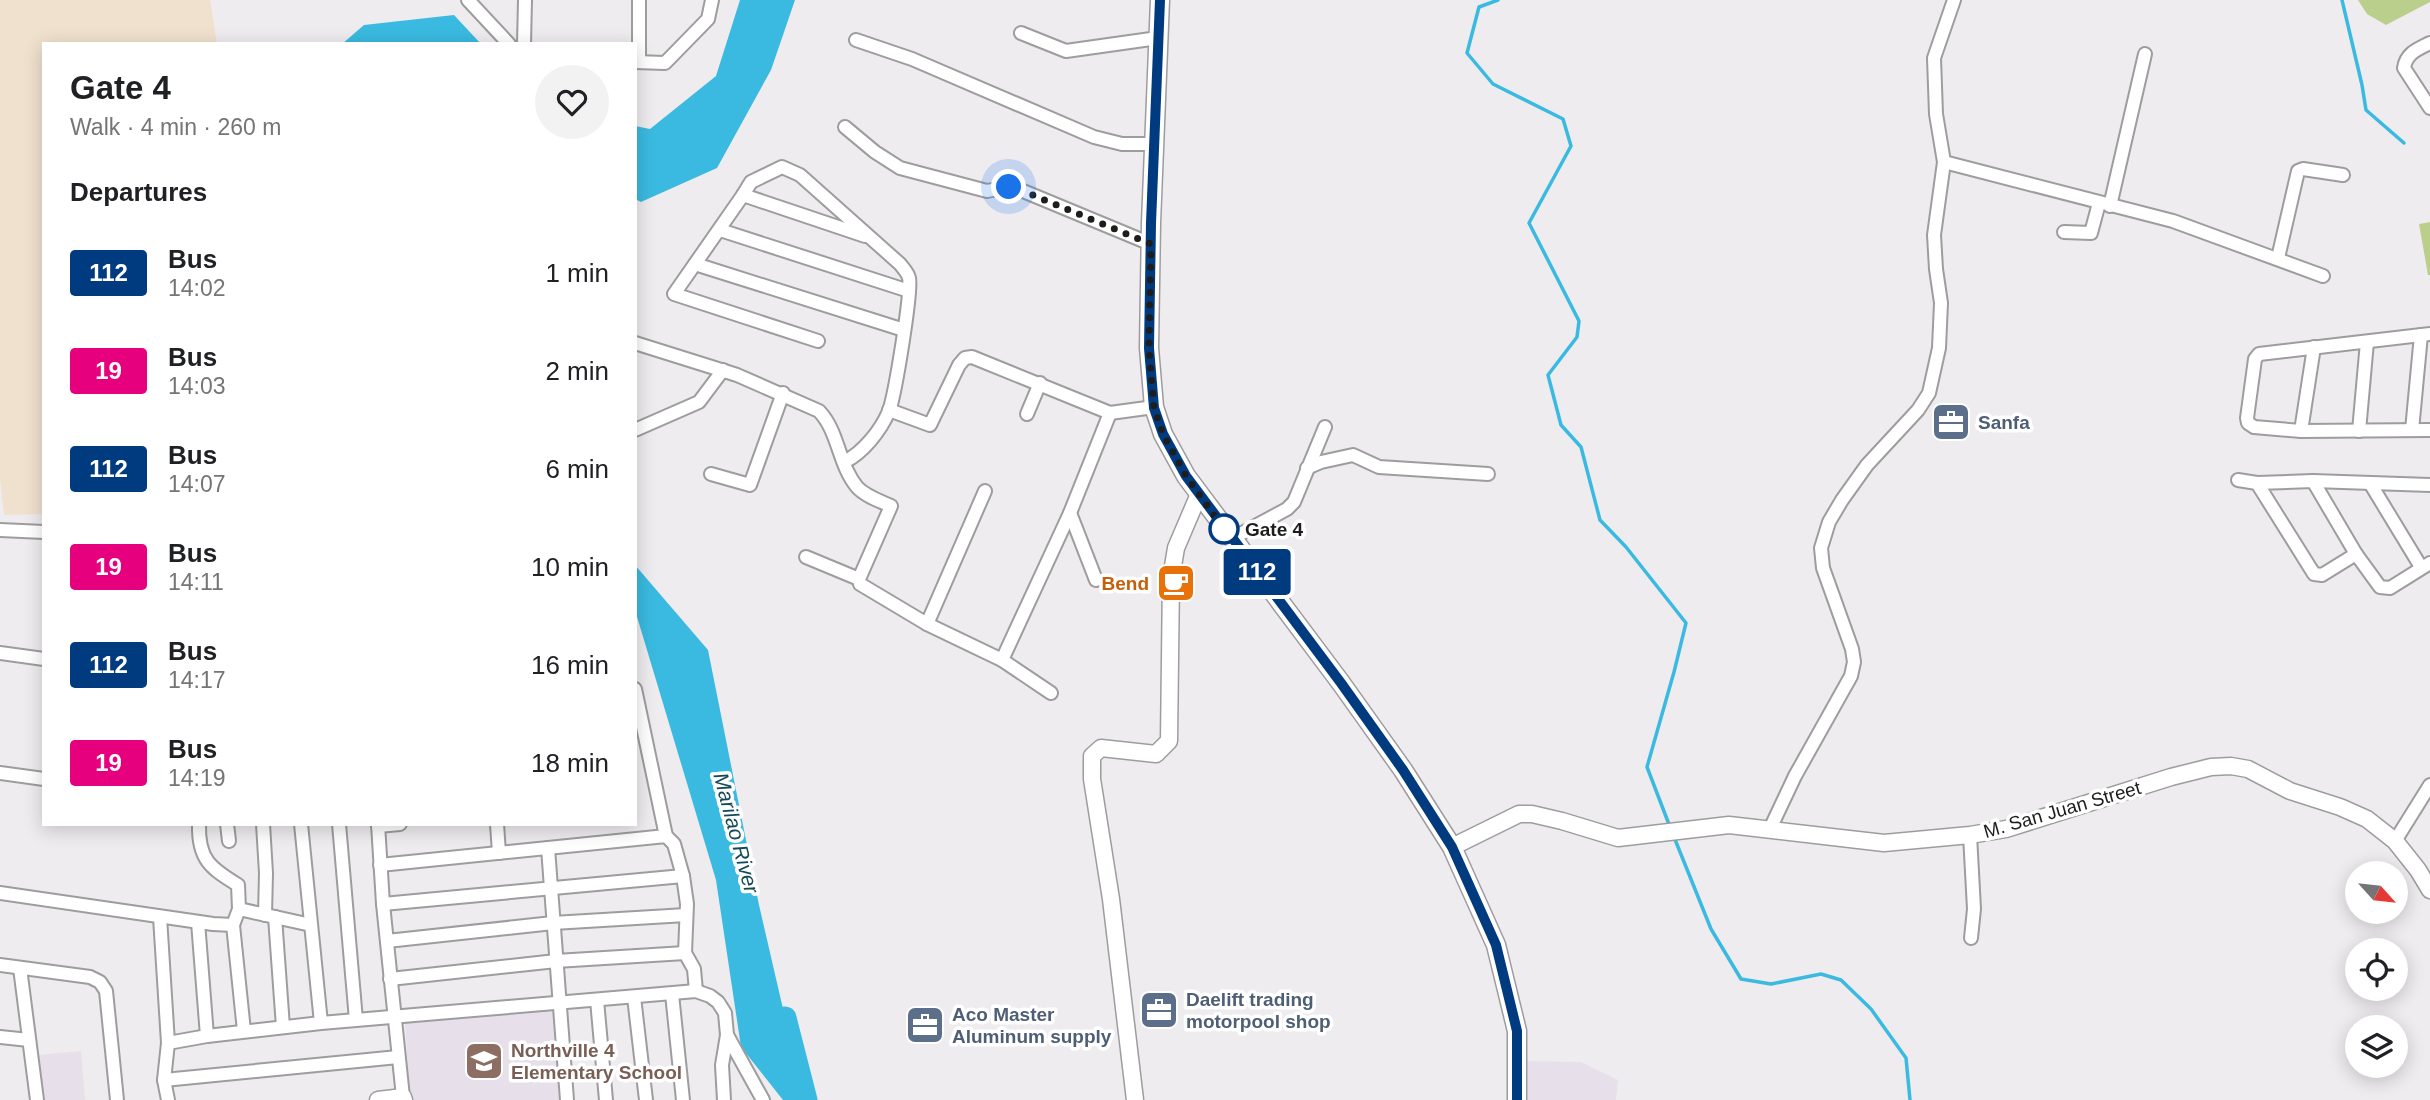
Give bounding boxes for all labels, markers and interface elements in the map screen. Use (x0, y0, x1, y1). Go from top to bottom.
button: heart (535, 65, 609, 139)
text: Gate 4 (70, 69, 171, 106)
text: Walk · 4 min · 260 m (70, 114, 281, 140)
your location (991, 169, 1026, 204)
text: Departures (70, 177, 207, 207)
text: Bus (168, 244, 217, 274)
text: 1 min (545, 258, 609, 288)
text: 112 (89, 259, 128, 286)
text: 14:02 (168, 275, 226, 301)
text: Bus (168, 342, 217, 372)
text: 2 min (545, 356, 609, 386)
text: 19 (95, 357, 122, 384)
text: 14:03 (168, 373, 226, 399)
office icon: Sanfa (1930, 401, 1972, 443)
place label: Sanfa (1978, 412, 2030, 433)
text: Bus (168, 440, 217, 470)
text: 6 min (545, 454, 609, 484)
text: 112 (89, 455, 128, 482)
text: 14:07 (168, 471, 226, 497)
marker: Gate 4 (1209, 514, 1239, 544)
place label: Gate 4 (1245, 519, 1304, 540)
text: Bus (168, 538, 217, 568)
line badge: 112 (1217, 549, 1297, 595)
text: 10 min (531, 552, 609, 582)
text: 19 (95, 553, 122, 580)
text: 112 (1238, 558, 1276, 585)
cafe icon: Bend (1155, 562, 1197, 604)
text: 14:11 (168, 569, 224, 595)
place label: Bend (1102, 573, 1149, 594)
text: Bus (168, 636, 217, 666)
text: 16 min (531, 650, 609, 680)
text: 112 (89, 651, 128, 678)
text: 14:17 (168, 667, 226, 693)
text: Bus (168, 734, 217, 764)
text: 18 min (531, 748, 609, 778)
text: 19 (95, 749, 122, 776)
text: 14:19 (168, 765, 226, 791)
water label: Marilao River (709, 770, 764, 897)
street label: M. San Juan Street (1981, 777, 2144, 842)
north arrow (2345, 861, 2408, 924)
map controls (2345, 861, 2408, 1078)
button: locate (2345, 938, 2408, 1001)
office icon: Daelift trading motorpool shop (1138, 989, 1180, 1031)
place label: Daelift trading motorpool shop (1186, 989, 1331, 1032)
office icon: Aco Master Aluminum supply (904, 1004, 946, 1046)
place label: Aco Master Aluminum supply (952, 1004, 1112, 1047)
button: layers (2345, 1015, 2408, 1078)
school or university icon: Northville 4 Elementary School (463, 1040, 505, 1082)
place label: Northville 4 Elementary School (511, 1040, 682, 1083)

